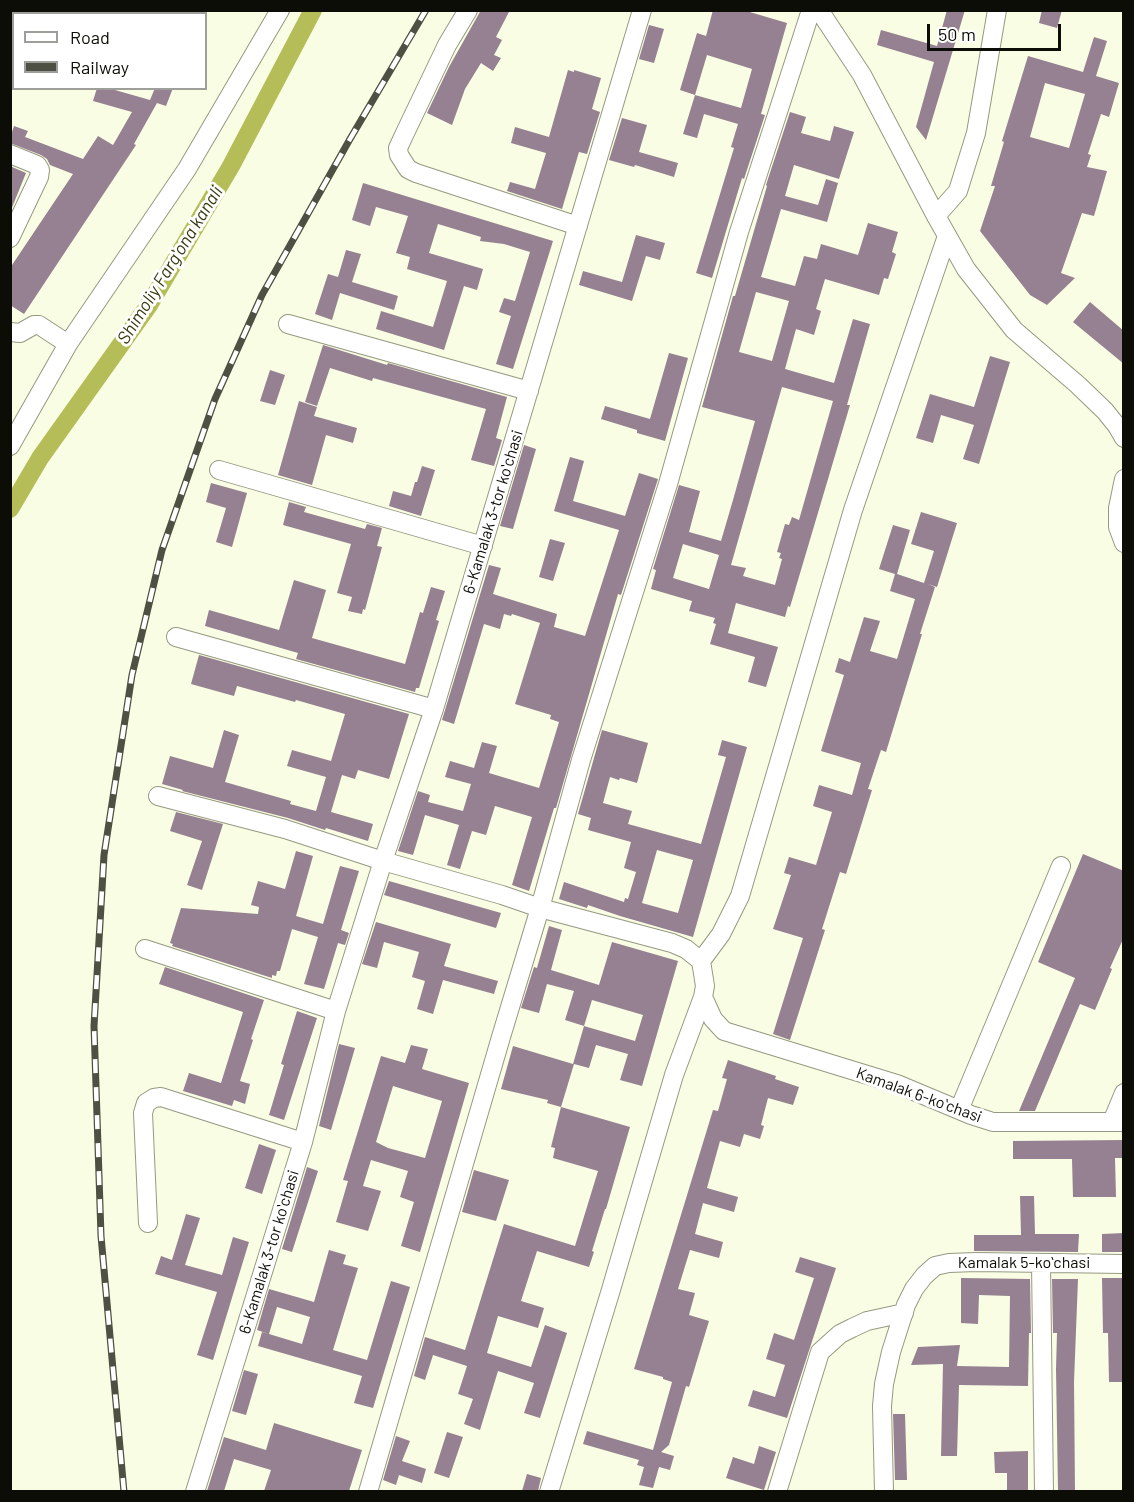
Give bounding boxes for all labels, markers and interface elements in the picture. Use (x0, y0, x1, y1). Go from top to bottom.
legend (12, 12, 207, 90)
scale bar (930, 12, 1064, 50)
text: 50 m (938, 23, 976, 45)
text: Road (70, 26, 110, 48)
text: Railway (70, 56, 129, 78)
water label: Shimoliy Fargʻona kanali (113, 182, 227, 348)
street label: 6-Kamalak 3-tor koʻchasi (459, 428, 527, 596)
street label: Kamalak 6-koʻchasi (853, 1063, 985, 1127)
street label: 6-Kamalak 3-tor koʻchasi (235, 1168, 303, 1336)
street label: Kamalak 5-koʻchasi (958, 1253, 1090, 1273)

